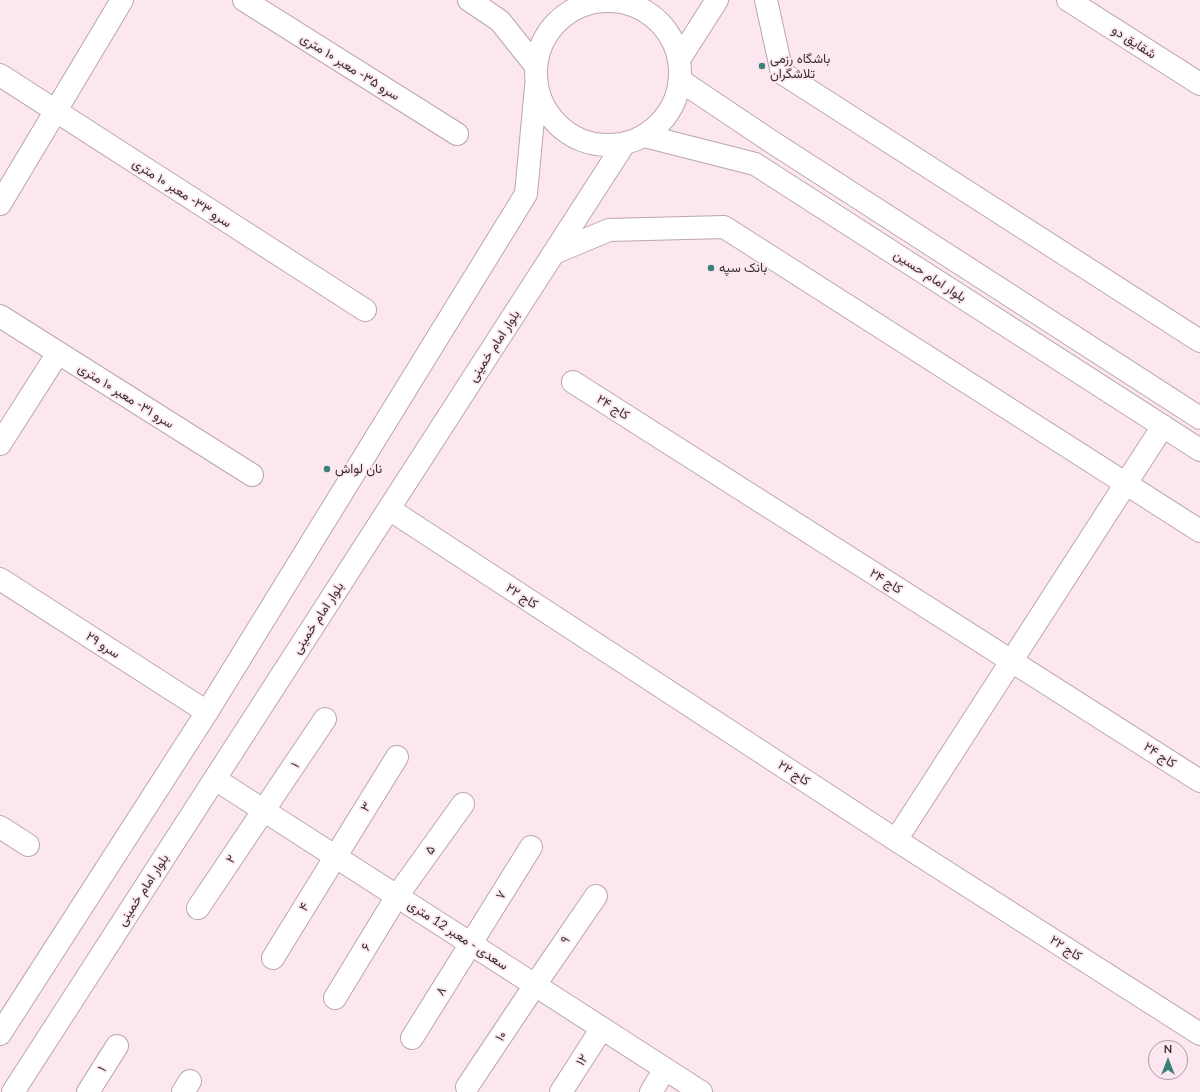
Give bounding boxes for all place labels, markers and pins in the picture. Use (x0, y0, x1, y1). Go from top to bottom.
place label: باشگاه رزمی تلاشگران (770, 51, 830, 82)
marker: باشگاه رزمی تلاشگران (757, 61, 767, 71)
place label: بانک سپه (719, 260, 767, 276)
marker: بانک سپه (706, 263, 716, 273)
place label: نان لواش (335, 461, 382, 477)
marker: نان لواش (322, 464, 332, 474)

